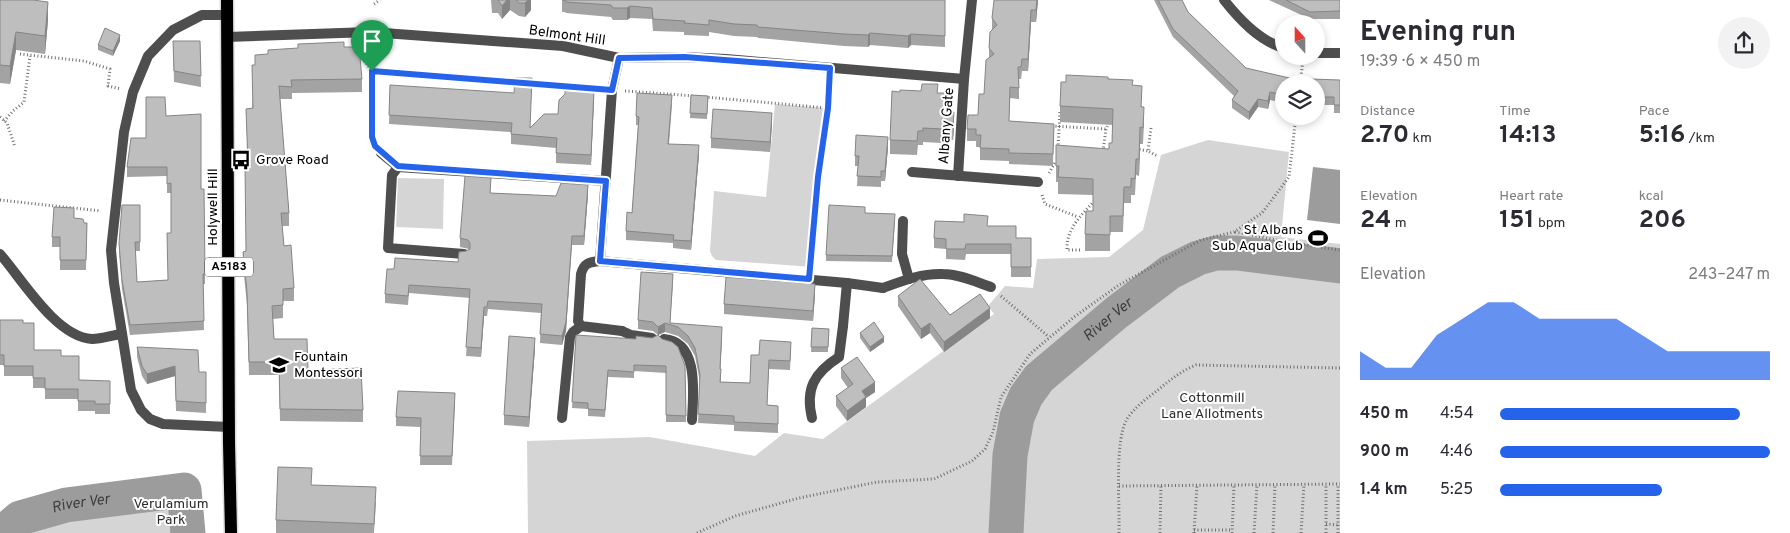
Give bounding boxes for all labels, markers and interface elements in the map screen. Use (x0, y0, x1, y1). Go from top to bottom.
north arrow (1275, 15, 1325, 65)
map controls (1275, 15, 1325, 125)
text: Evening run (1360, 15, 1516, 51)
button: share (1718, 17, 1770, 69)
pin (351, 20, 393, 71)
street label: Belmont Hill (528, 22, 606, 50)
icon: arrive (358, 27, 386, 55)
text: 19:39 · 6 × 450 m (1360, 52, 1480, 72)
button: layers (1275, 75, 1325, 125)
street label: Albany Gate (936, 87, 958, 165)
text: Distance (1360, 103, 1415, 120)
text: Time (1499, 103, 1531, 120)
text: Pace (1639, 103, 1669, 120)
text: 2.70 (1360, 120, 1409, 152)
text: 14:13 (1499, 120, 1556, 152)
text: 5:16 (1639, 120, 1685, 152)
text: km (1409, 130, 1432, 147)
text: /km (1685, 130, 1715, 147)
bus stop icon: Grove Road (230, 149, 252, 171)
place label: Grove Road (256, 152, 329, 169)
street label: Holywell Hill (205, 168, 222, 246)
text: Elevation (1360, 188, 1418, 205)
text: Heart rate (1499, 188, 1563, 205)
text: kcal (1639, 188, 1664, 205)
text: 24 (1360, 205, 1391, 237)
text: 151 (1499, 205, 1535, 237)
text: 206 (1639, 205, 1686, 237)
text: m (1391, 215, 1407, 232)
text: bpm (1535, 215, 1565, 232)
place label: St Albans Sub Aqua Club (1212, 222, 1303, 255)
sports icon: St Albans Sub Aqua Club (1307, 227, 1329, 249)
road number: A5183 (205, 258, 253, 276)
text: Elevation (1360, 265, 1426, 285)
text: 243–247 m (1688, 265, 1770, 285)
water label: River Ver (1079, 293, 1138, 346)
place label: Fountain Montessori (294, 349, 363, 382)
school or university icon: Fountain Montessori (268, 354, 290, 376)
park label: Cottonmill Lane Allotments (1161, 390, 1263, 423)
text: 450 m (1360, 404, 1409, 424)
text: 4:54 (1440, 404, 1474, 424)
text: 900 m (1360, 442, 1409, 462)
text: 4:46 (1440, 442, 1473, 462)
text: 1.4 km (1360, 480, 1408, 500)
text: 5:25 (1440, 480, 1473, 500)
water label: River Ver (49, 490, 112, 518)
park label: Verulamium Park (133, 496, 209, 529)

